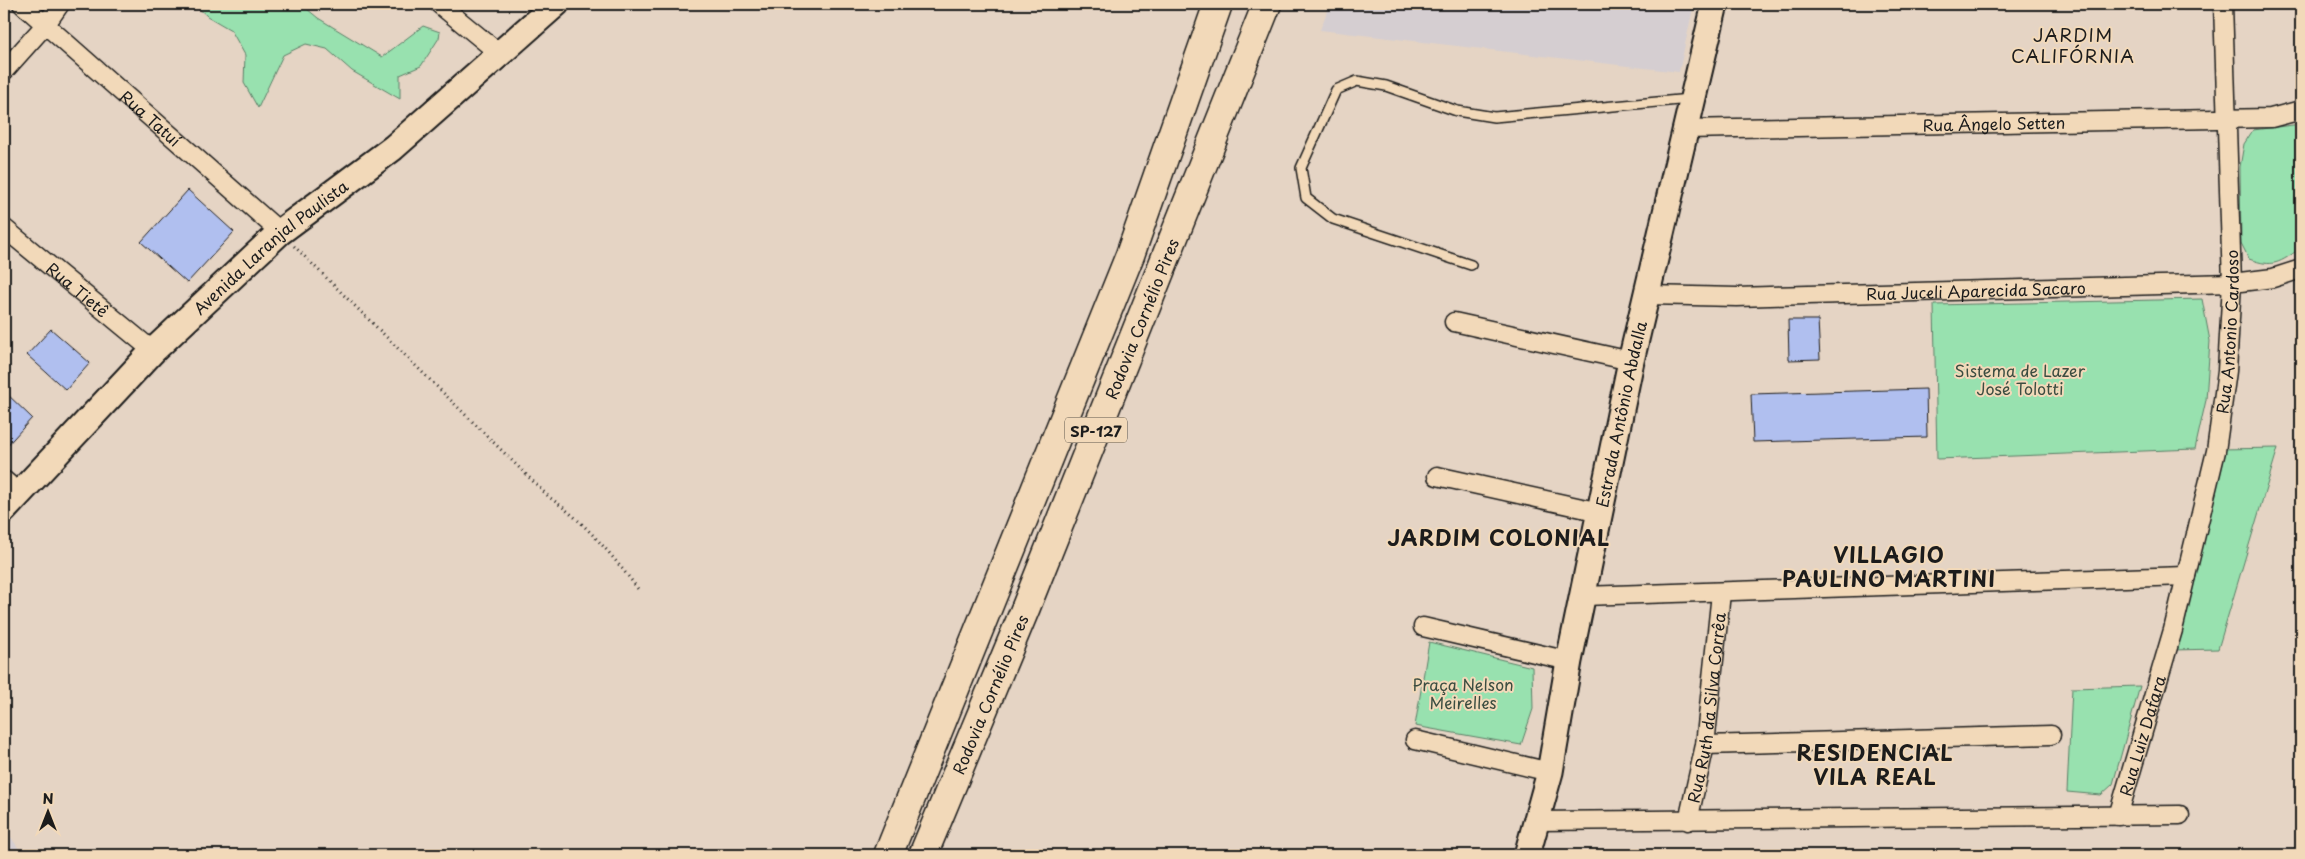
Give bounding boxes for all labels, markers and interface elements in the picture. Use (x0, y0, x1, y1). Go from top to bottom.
district label: JARDIM CALIFÓRNIA (2011, 21, 2135, 69)
street label: Rua Tatuí (115, 84, 187, 152)
street label: Rua Ângelo Setten (1922, 110, 2065, 137)
street label: Avenida Laranjal Paulista (187, 173, 353, 320)
street label: Rodovia Cornélio Pires (1098, 235, 1184, 403)
street label: Rua Antonio Cardoso (2209, 249, 2244, 415)
street label: Rua Tietê (42, 256, 115, 322)
street label: Rua Juceli Aparecida Sacaro (1866, 275, 2086, 305)
street label: Estrada Antônio Abdalla (1589, 318, 1652, 510)
park label: Sistema de Lazer José Tolotti (1955, 358, 2086, 400)
road number: SP-127 (1065, 418, 1127, 442)
district label: JARDIM COLONIAL (1388, 521, 1610, 553)
district label: VILLAGIO PAULINO MARTINI (1782, 538, 1996, 594)
street label: Rodovia Cornélio Pires (946, 611, 1034, 778)
street label: Rua Ruth da Silva Corrêa (1680, 611, 1731, 805)
park label: Praça Nelson Meirelles (1412, 672, 1514, 714)
street label: Rua Luiz Dafara (2113, 672, 2171, 799)
district label: RESIDENCIAL VILA REAL (1797, 736, 1953, 792)
north arrow (22, 786, 72, 836)
text: N (42, 788, 54, 809)

